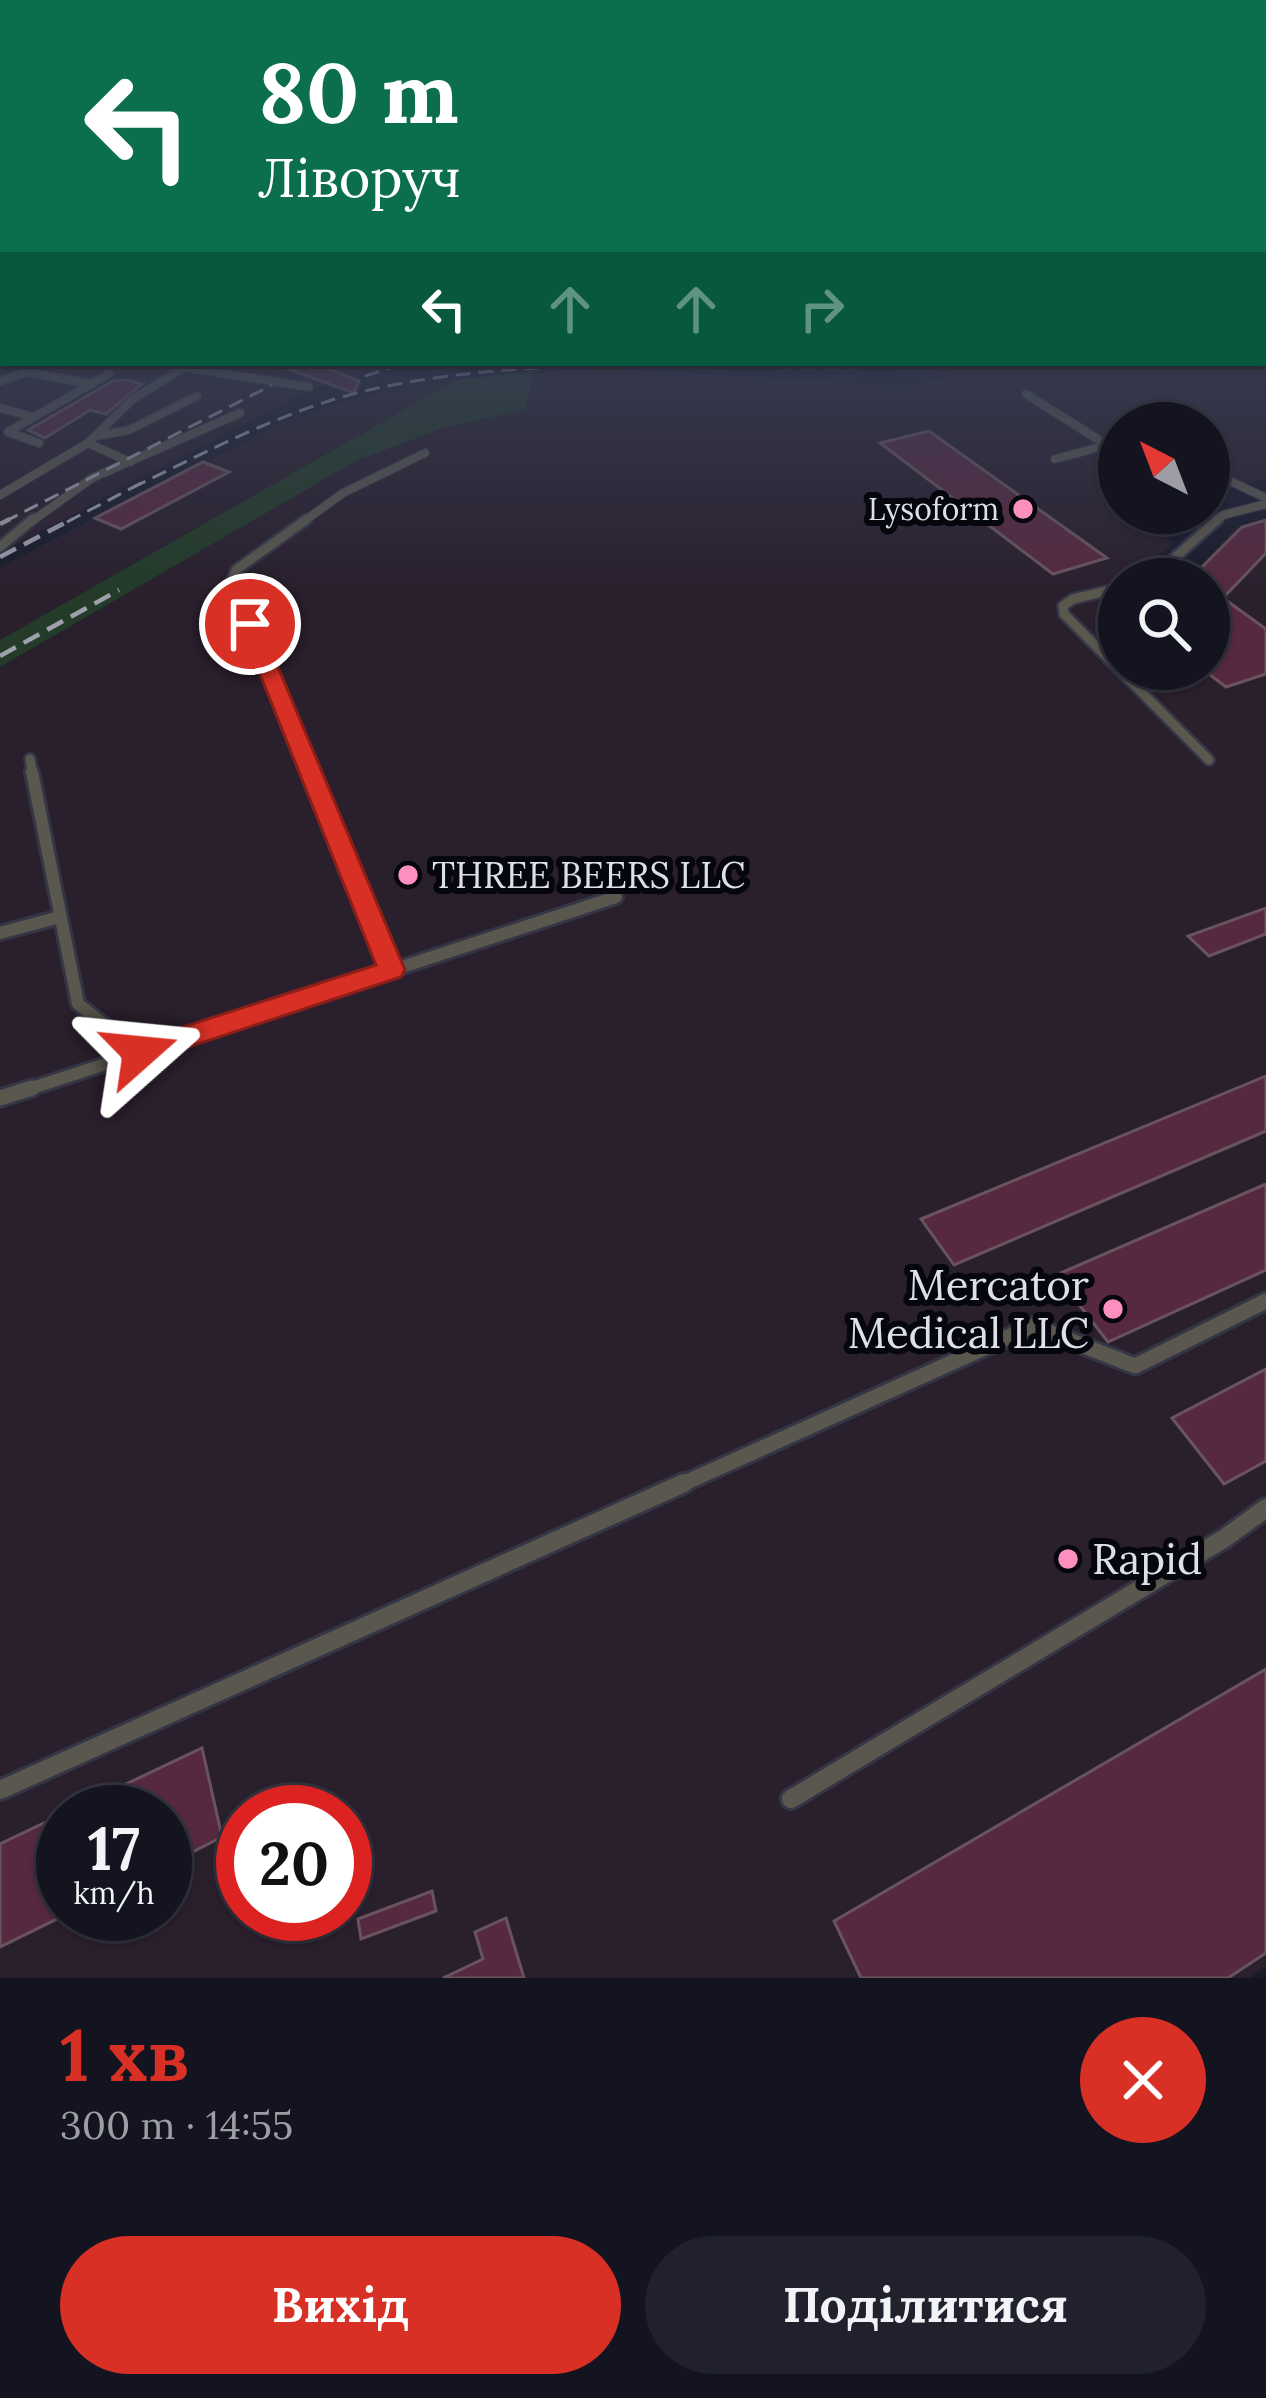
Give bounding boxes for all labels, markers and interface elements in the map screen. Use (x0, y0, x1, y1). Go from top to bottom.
text: 80 m (258, 38, 459, 146)
icon: left (60, 48, 216, 204)
text: Ліворуч (258, 143, 461, 212)
icon: left (411, 276, 477, 342)
icon: ahead (537, 276, 603, 342)
icon: ahead (663, 276, 729, 342)
icon: right (789, 276, 855, 342)
north arrow (1098, 402, 1230, 534)
map controls (1098, 402, 1230, 690)
place label: Lysoform (868, 490, 999, 529)
marker: Lysoform (1010, 496, 1036, 522)
button: search (1098, 558, 1230, 690)
pin (199, 573, 301, 675)
icon: arrive (217, 591, 283, 657)
place label: THREE BEERS LLC (432, 852, 745, 898)
marker: THREE BEERS LLC (395, 862, 421, 888)
position arrow (77, 989, 203, 1115)
place label: Mercator Medical LLC (848, 1258, 1089, 1360)
marker: Mercator Medical LLC (1100, 1296, 1126, 1322)
place label: Rapid (1092, 1532, 1202, 1586)
marker: Rapid (1055, 1546, 1081, 1572)
speed limit sign: 20 (216, 1785, 372, 1941)
text: 17 (88, 1810, 140, 1886)
text: km/h (73, 1874, 155, 1912)
text: 1 хв (60, 2009, 189, 2101)
button: close (1080, 2017, 1206, 2143)
text: 300 m · 14:55 (60, 2100, 293, 2150)
button: Вихід (60, 2236, 621, 2374)
button: Поділитися (645, 2236, 1206, 2374)

